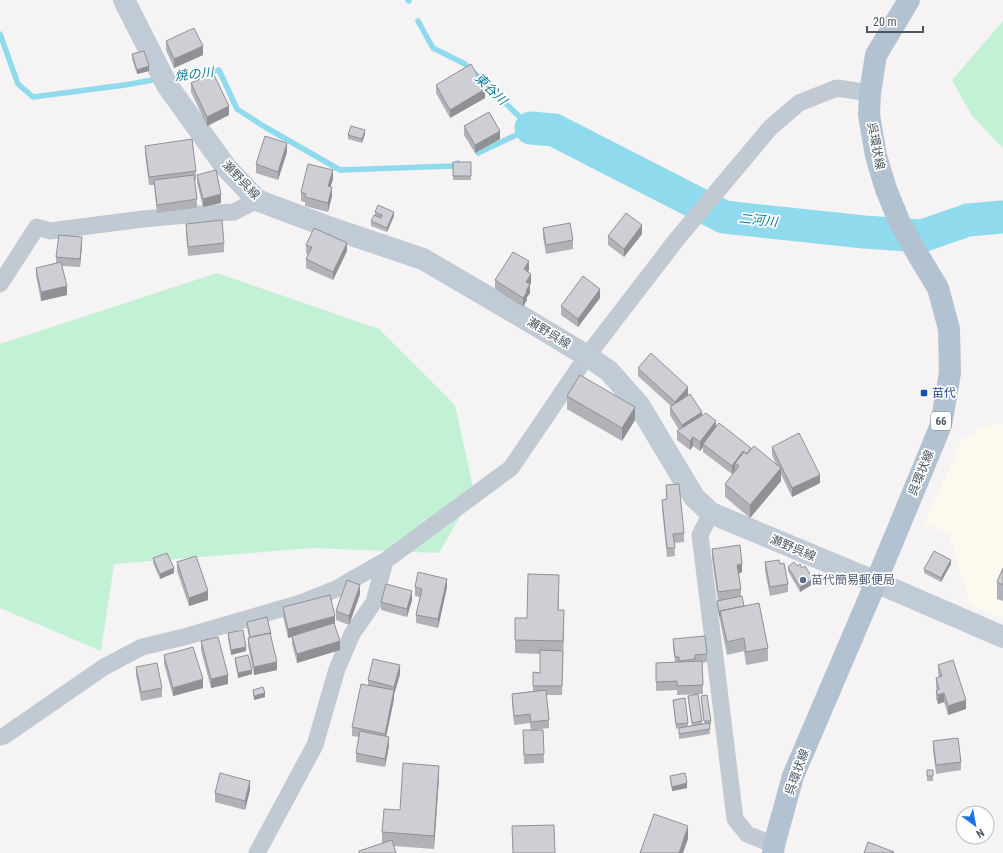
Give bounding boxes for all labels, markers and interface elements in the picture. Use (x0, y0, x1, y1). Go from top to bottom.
scale bar (867, 8, 923, 34)
text: 20 m (873, 15, 897, 29)
water label: 焼の川 (174, 64, 216, 83)
water label: 東谷川 (472, 70, 512, 109)
street label: 呉環状線 (865, 121, 887, 171)
street label: 瀬野呉線 (219, 158, 263, 202)
water label: 二河川 (738, 211, 780, 230)
street label: 瀬野呉線 (525, 315, 573, 351)
place label: 苗代 (932, 386, 956, 400)
marker: 苗代 (919, 388, 929, 398)
road number: 66 (931, 412, 951, 430)
street label: 呉環状線 (906, 448, 936, 498)
street label: 瀬野呉線 (768, 532, 818, 564)
place label: 苗代簡易郵便局 (811, 573, 895, 587)
marker: 苗代簡易郵便局 (798, 575, 808, 585)
street label: 呉環状線 (782, 747, 812, 797)
north arrow (955, 805, 995, 845)
text: N (974, 826, 986, 840)

